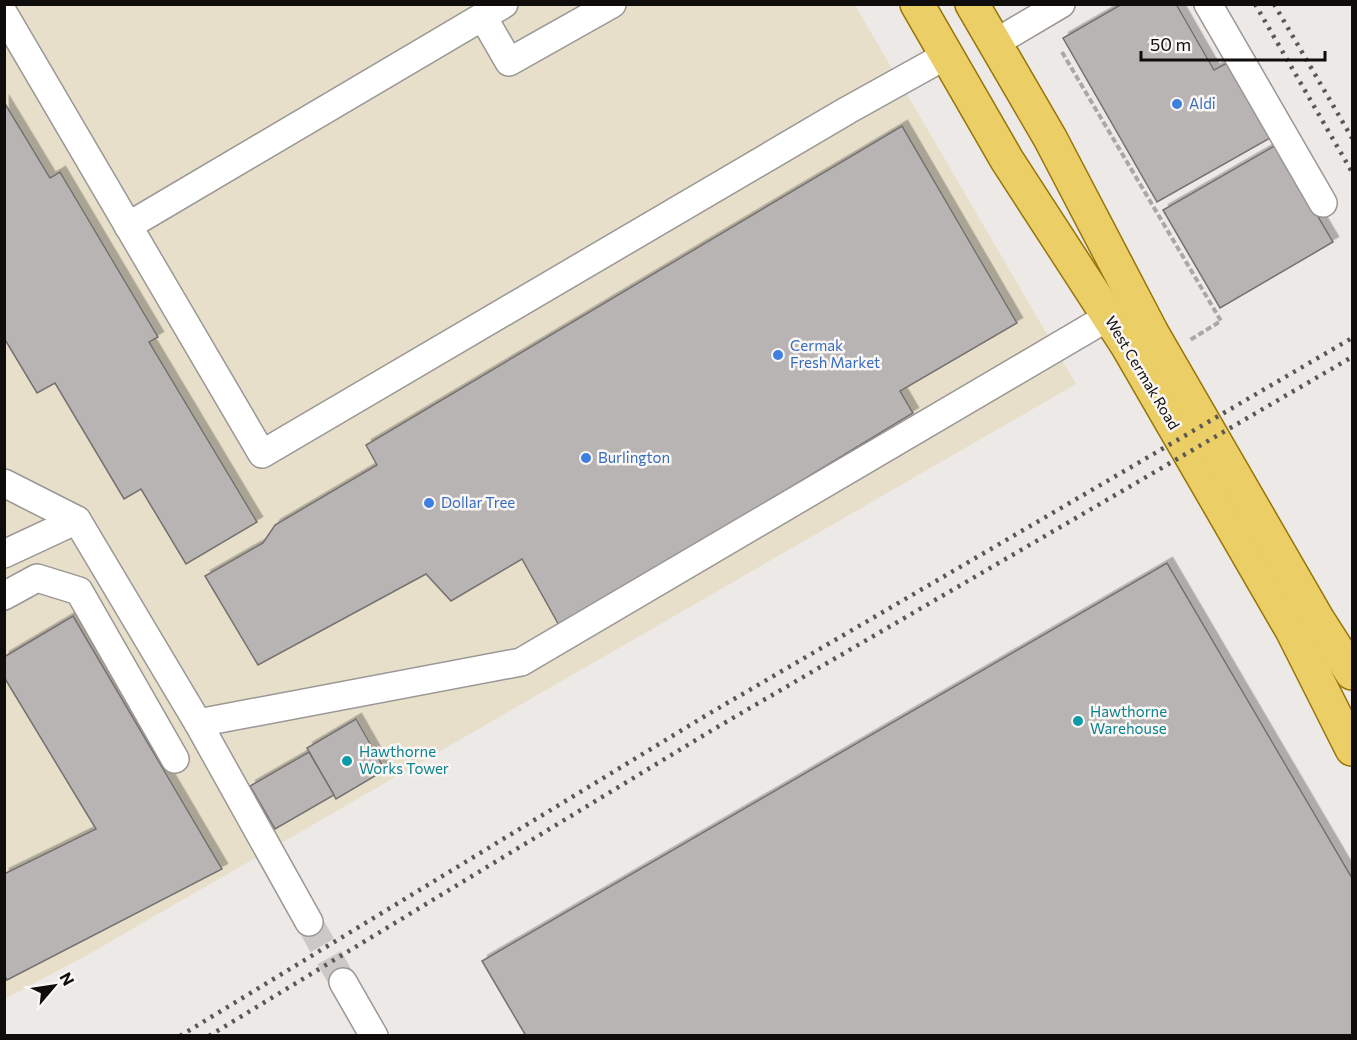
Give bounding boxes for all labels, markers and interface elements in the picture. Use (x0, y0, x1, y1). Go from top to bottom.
scale bar (1141, 24, 1326, 62)
text: 50 m (1150, 33, 1191, 55)
place label: Aldi (1189, 94, 1216, 112)
marker: Aldi (1170, 97, 1184, 111)
street label: West Cermak Road (1102, 313, 1184, 432)
place label: Cermak Fresh Market (790, 336, 880, 371)
marker: Cermak Fresh Market (771, 348, 785, 362)
place label: Burlington (598, 448, 670, 466)
marker: Burlington (579, 451, 593, 465)
place label: Dollar Tree (441, 493, 515, 511)
marker: Dollar Tree (422, 496, 436, 510)
place label: Hawthorne Warehouse (1090, 702, 1167, 737)
marker: Hawthorne Warehouse (1071, 714, 1085, 728)
place label: Hawthorne Works Tower (359, 742, 449, 777)
marker: Hawthorne Works Tower (340, 754, 354, 768)
north arrow (24, 956, 84, 1016)
text: N (56, 969, 79, 988)

